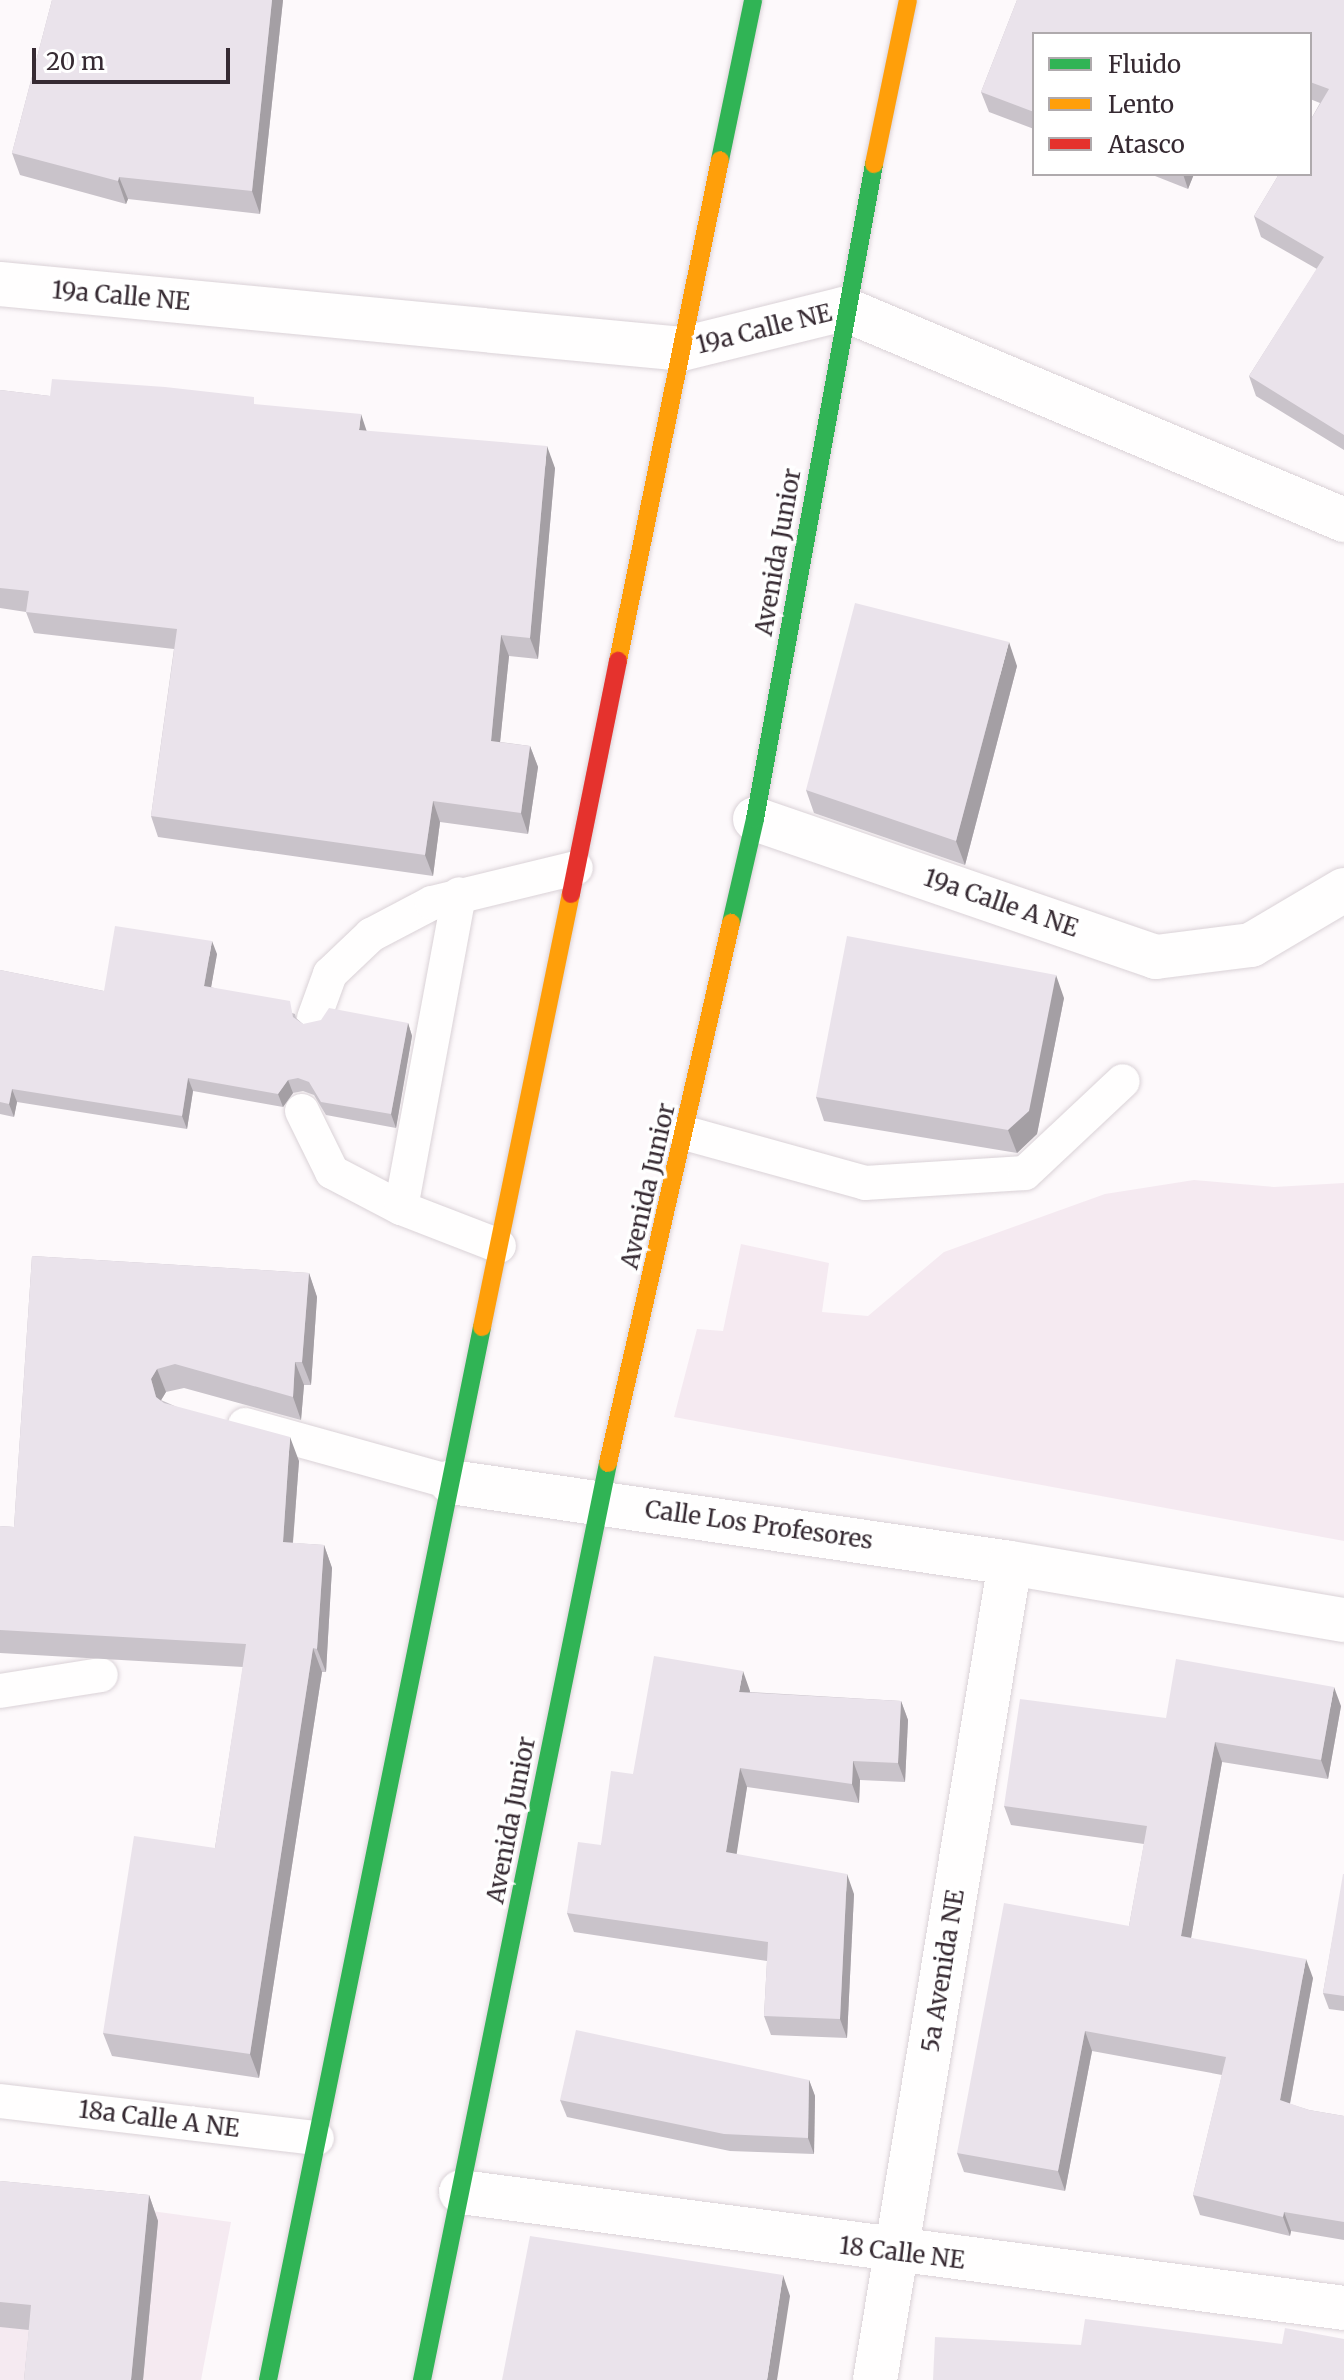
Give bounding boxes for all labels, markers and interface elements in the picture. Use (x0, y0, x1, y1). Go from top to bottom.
scale bar (36, 32, 234, 82)
legend (1032, 32, 1312, 176)
text: 20 m (46, 46, 105, 77)
text: Fluido (1108, 49, 1181, 80)
text: Lento (1108, 89, 1174, 120)
text: Atasco (1108, 129, 1185, 160)
street label: 19a Calle NE (51, 276, 191, 316)
street label: 19a Calle NE (693, 298, 835, 360)
street label: Avenida Junior (749, 466, 807, 638)
street label: 19a Calle A NE (920, 863, 1082, 943)
street label: Avenida Junior (615, 1100, 681, 1272)
street label: Calle Los Profesores (643, 1495, 875, 1555)
street label: Avenida Junior (481, 1734, 541, 1906)
street label: 5a Avenida NE (916, 1887, 970, 2055)
street label: 18a Calle A NE (77, 2095, 241, 2143)
street label: 18 Calle NE (838, 2231, 966, 2275)

